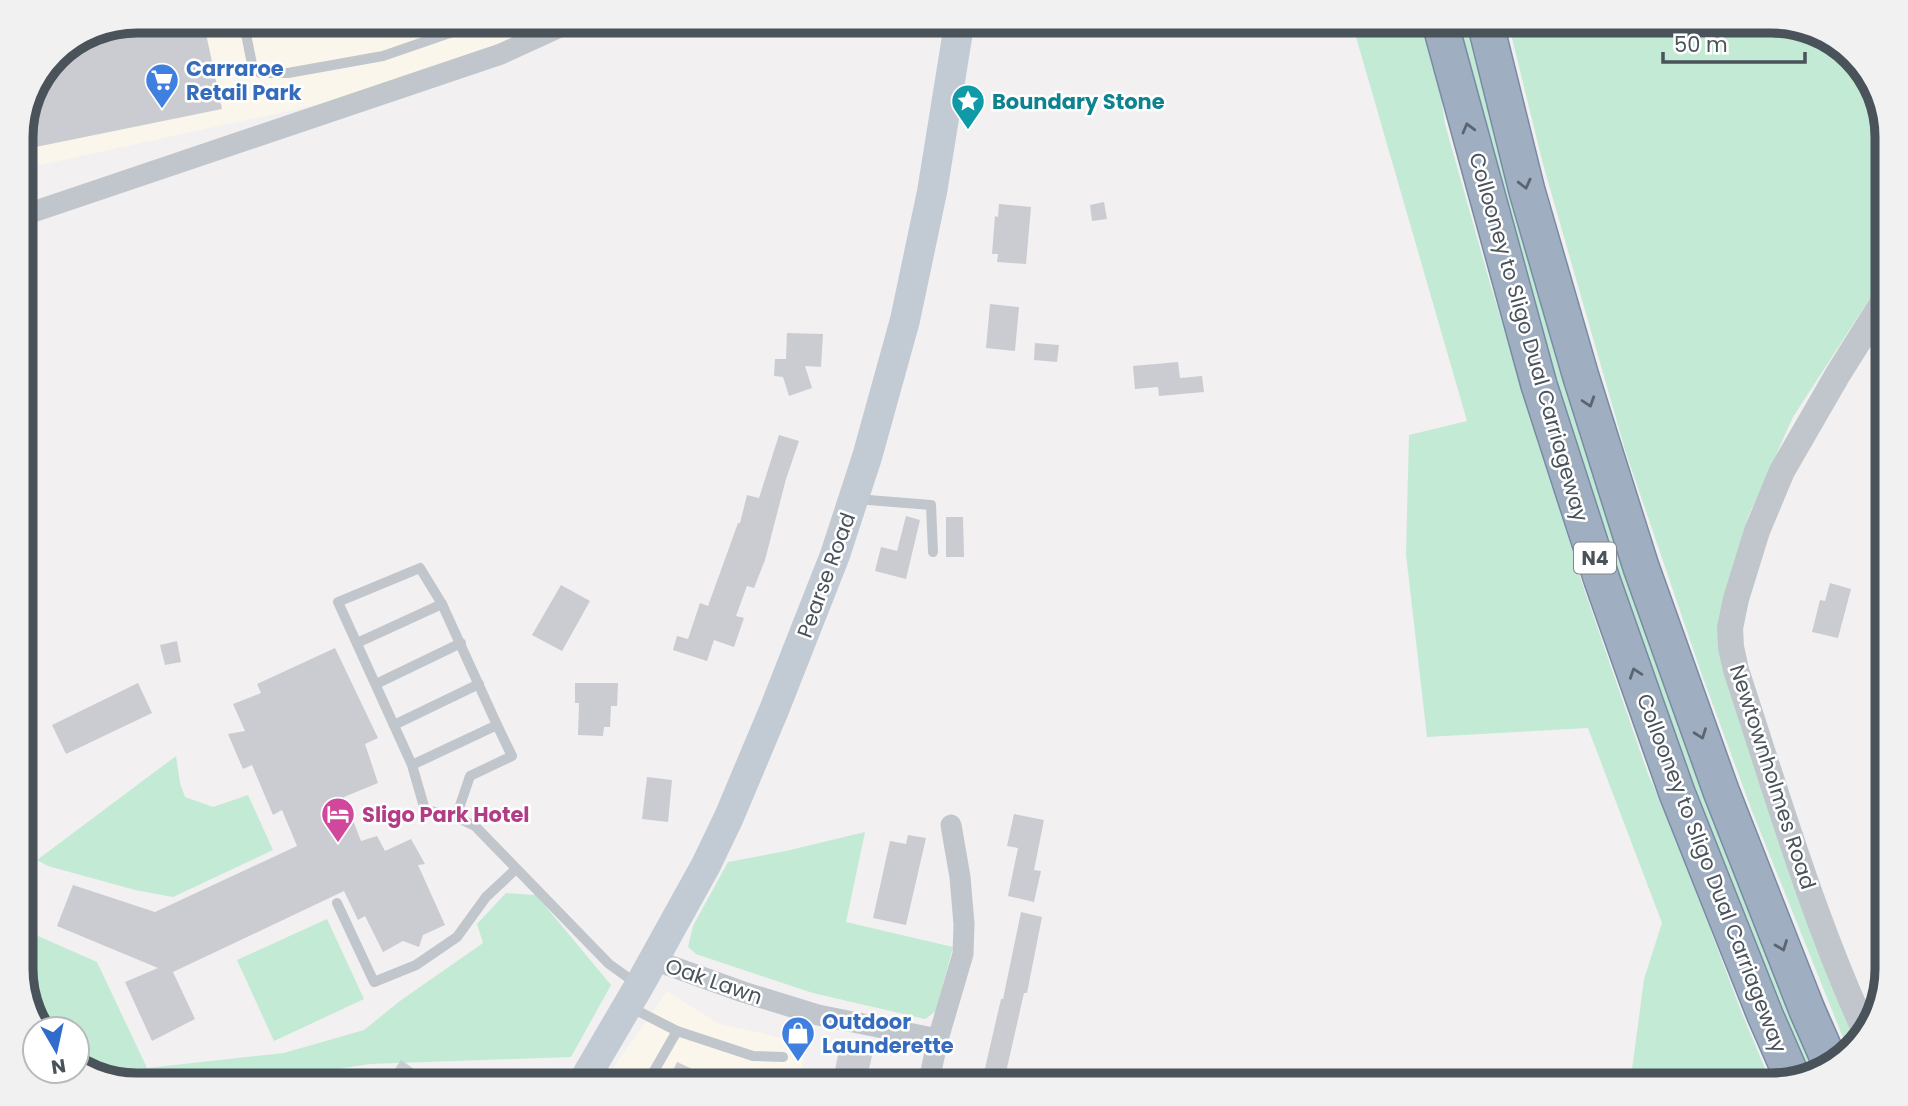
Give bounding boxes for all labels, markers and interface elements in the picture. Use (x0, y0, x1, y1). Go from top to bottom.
scale bar (1663, 21, 1805, 65)
text: 50 m (1674, 30, 1728, 59)
place label: Carraroe Retail Park (186, 54, 302, 107)
supermarket icon: Carraroe Retail Park (143, 61, 181, 110)
place icon: Boundary Stone (949, 82, 987, 131)
place label: Boundary Stone (992, 87, 1165, 116)
one-way arrow (1462, 122, 1476, 134)
street label: Collooney to Sligo Dual Carriageway (1462, 149, 1596, 525)
one-way arrow (1517, 178, 1531, 190)
one-way arrow (1581, 396, 1595, 408)
street label: Pearse Road (790, 508, 862, 642)
road number: N4 (1574, 542, 1616, 573)
street label: Newtownholmes Road (1723, 661, 1823, 893)
one-way arrow (1629, 668, 1643, 680)
street label: Collooney to Sligo Dual Carriageway (1630, 689, 1794, 1057)
one-way arrow (1692, 727, 1706, 739)
hotel icon: Sligo Park Hotel (319, 795, 357, 844)
place label: Sligo Park Hotel (362, 800, 530, 829)
one-way arrow (1773, 940, 1787, 952)
street label: Oak Lawn (662, 951, 766, 1011)
place label: Outdoor Launderette (822, 1007, 954, 1060)
shop icon: Outdoor Launderette (779, 1014, 817, 1063)
north arrow (21, 1015, 91, 1085)
text: N (49, 1052, 68, 1081)

